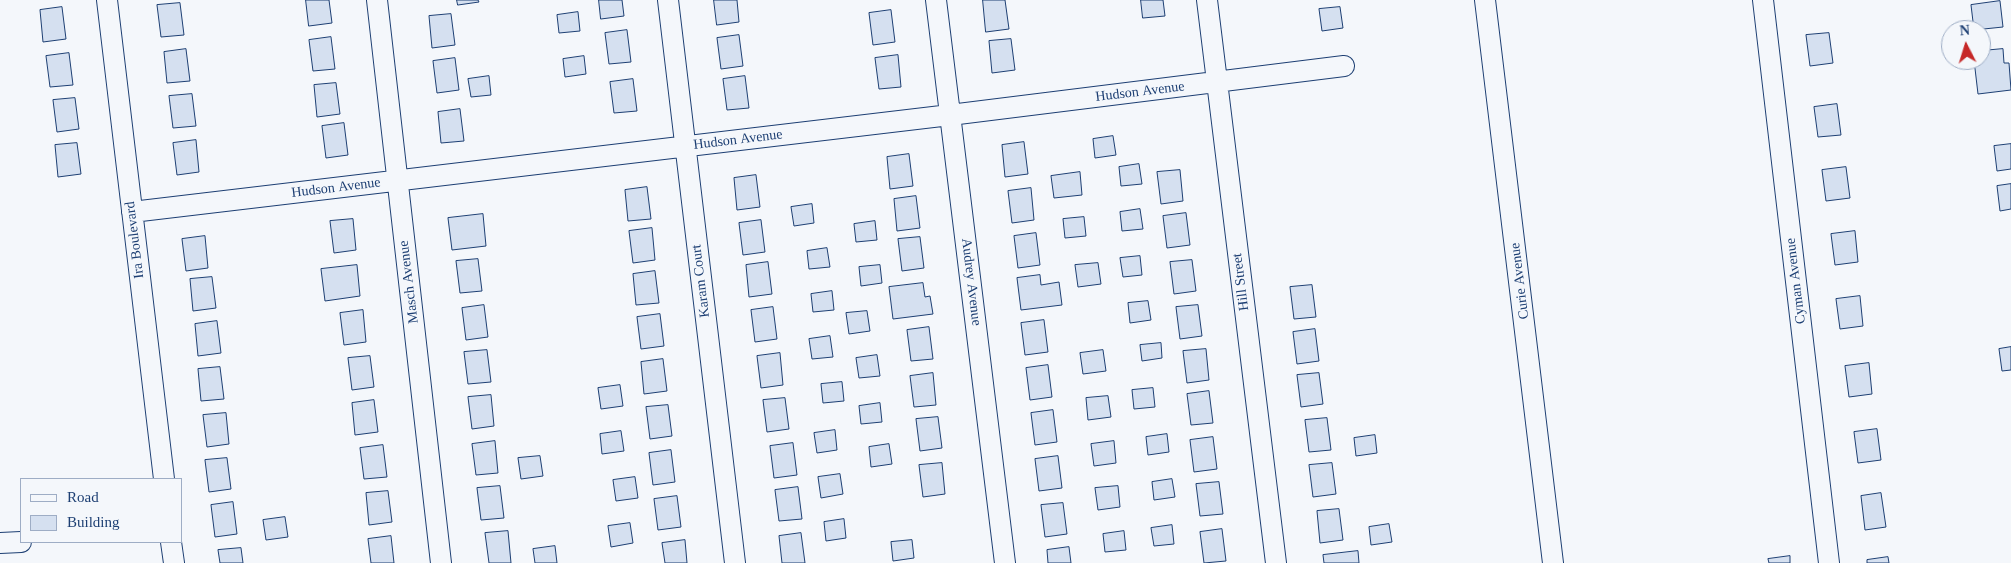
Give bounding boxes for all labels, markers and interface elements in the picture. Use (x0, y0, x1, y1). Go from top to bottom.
north arrow (1941, 20, 1991, 70)
text: N (1959, 23, 1970, 38)
street label: Hudson Avenue (1095, 78, 1185, 106)
street label: Hudson Avenue (693, 126, 783, 154)
street label: Hudson Avenue (291, 174, 381, 202)
street label: Ira Boulevard (122, 201, 148, 279)
street label: Audrey Avenue (957, 237, 985, 327)
street label: Cyman Avenue (1782, 237, 1810, 325)
street label: Masch Avenue (396, 240, 422, 324)
street label: Curie Avenue (1507, 242, 1533, 320)
street label: Karam Court (688, 244, 714, 318)
street label: Hill Street (1229, 252, 1253, 312)
legend (20, 478, 182, 543)
text: Road (67, 489, 99, 505)
text: Building (67, 514, 120, 530)

